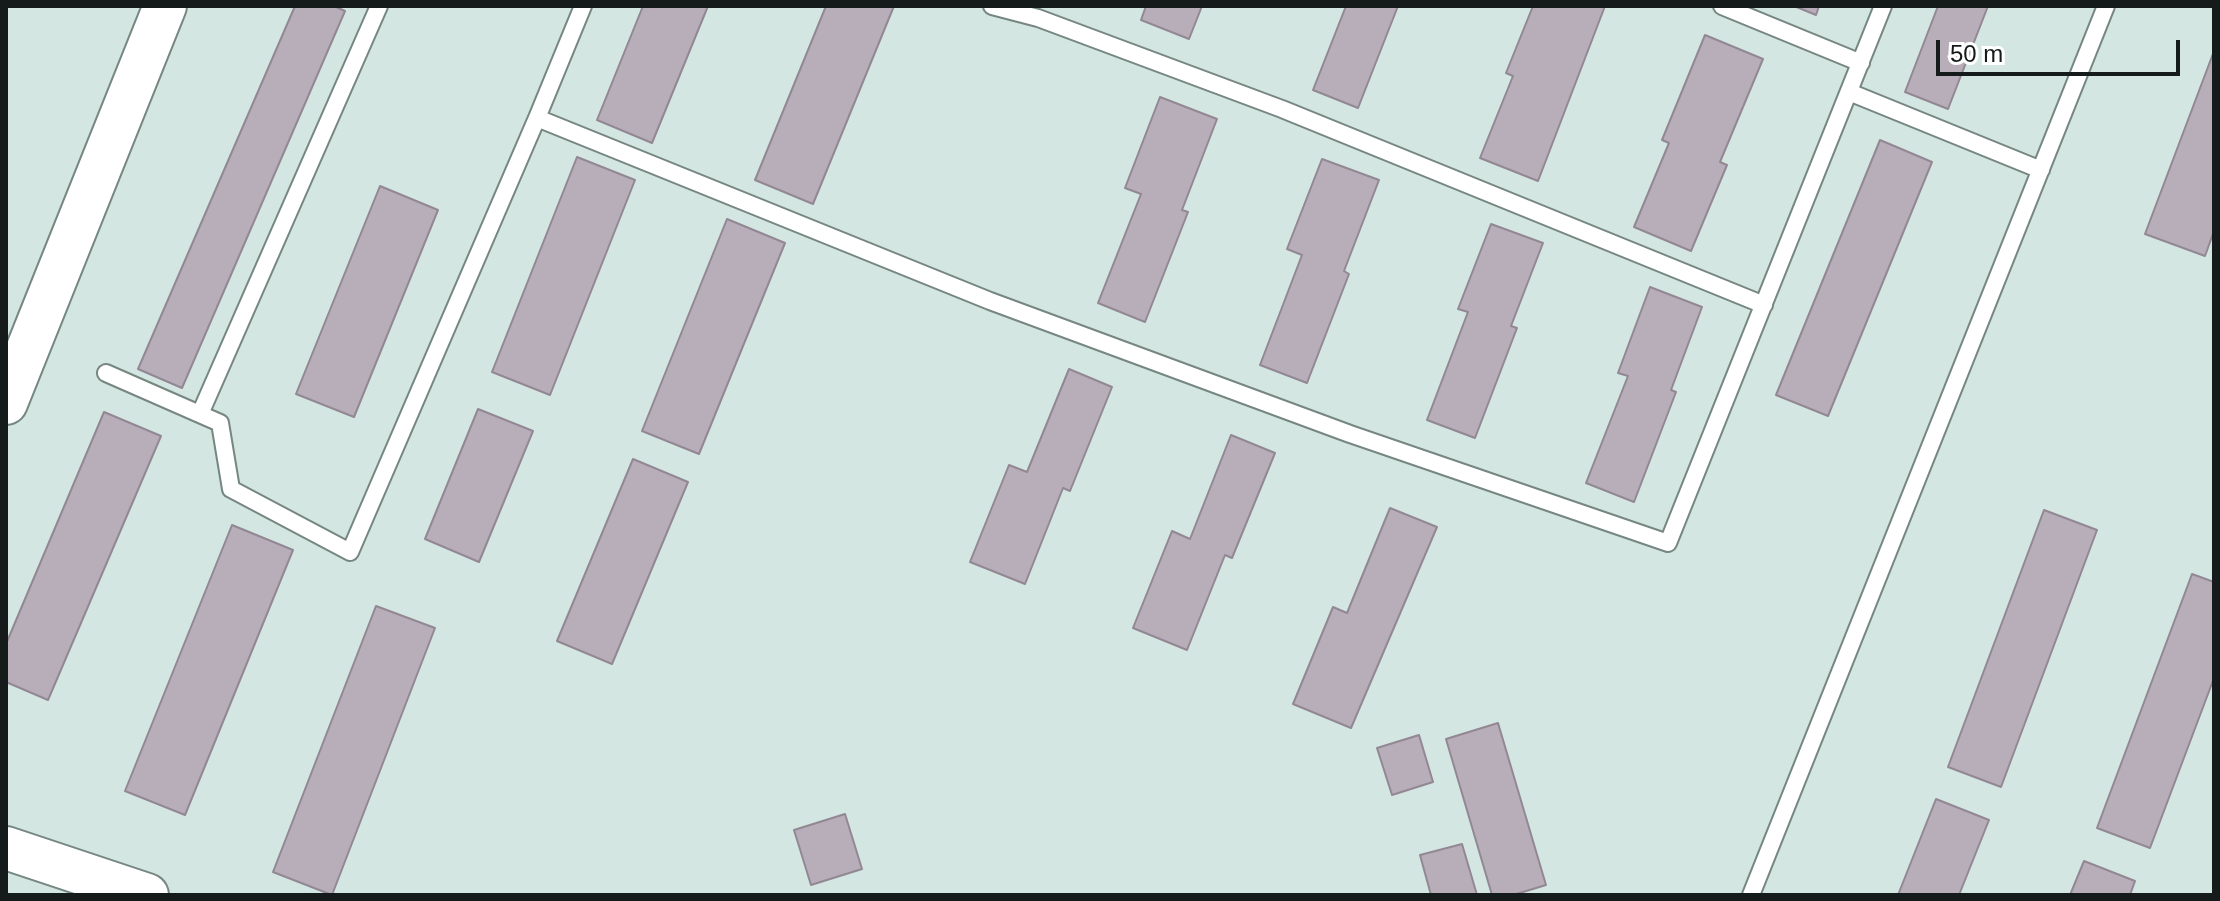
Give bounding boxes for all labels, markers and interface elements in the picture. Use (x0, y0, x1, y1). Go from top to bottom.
scale bar (1940, 24, 2184, 74)
text: 50 m (1950, 40, 2003, 67)

